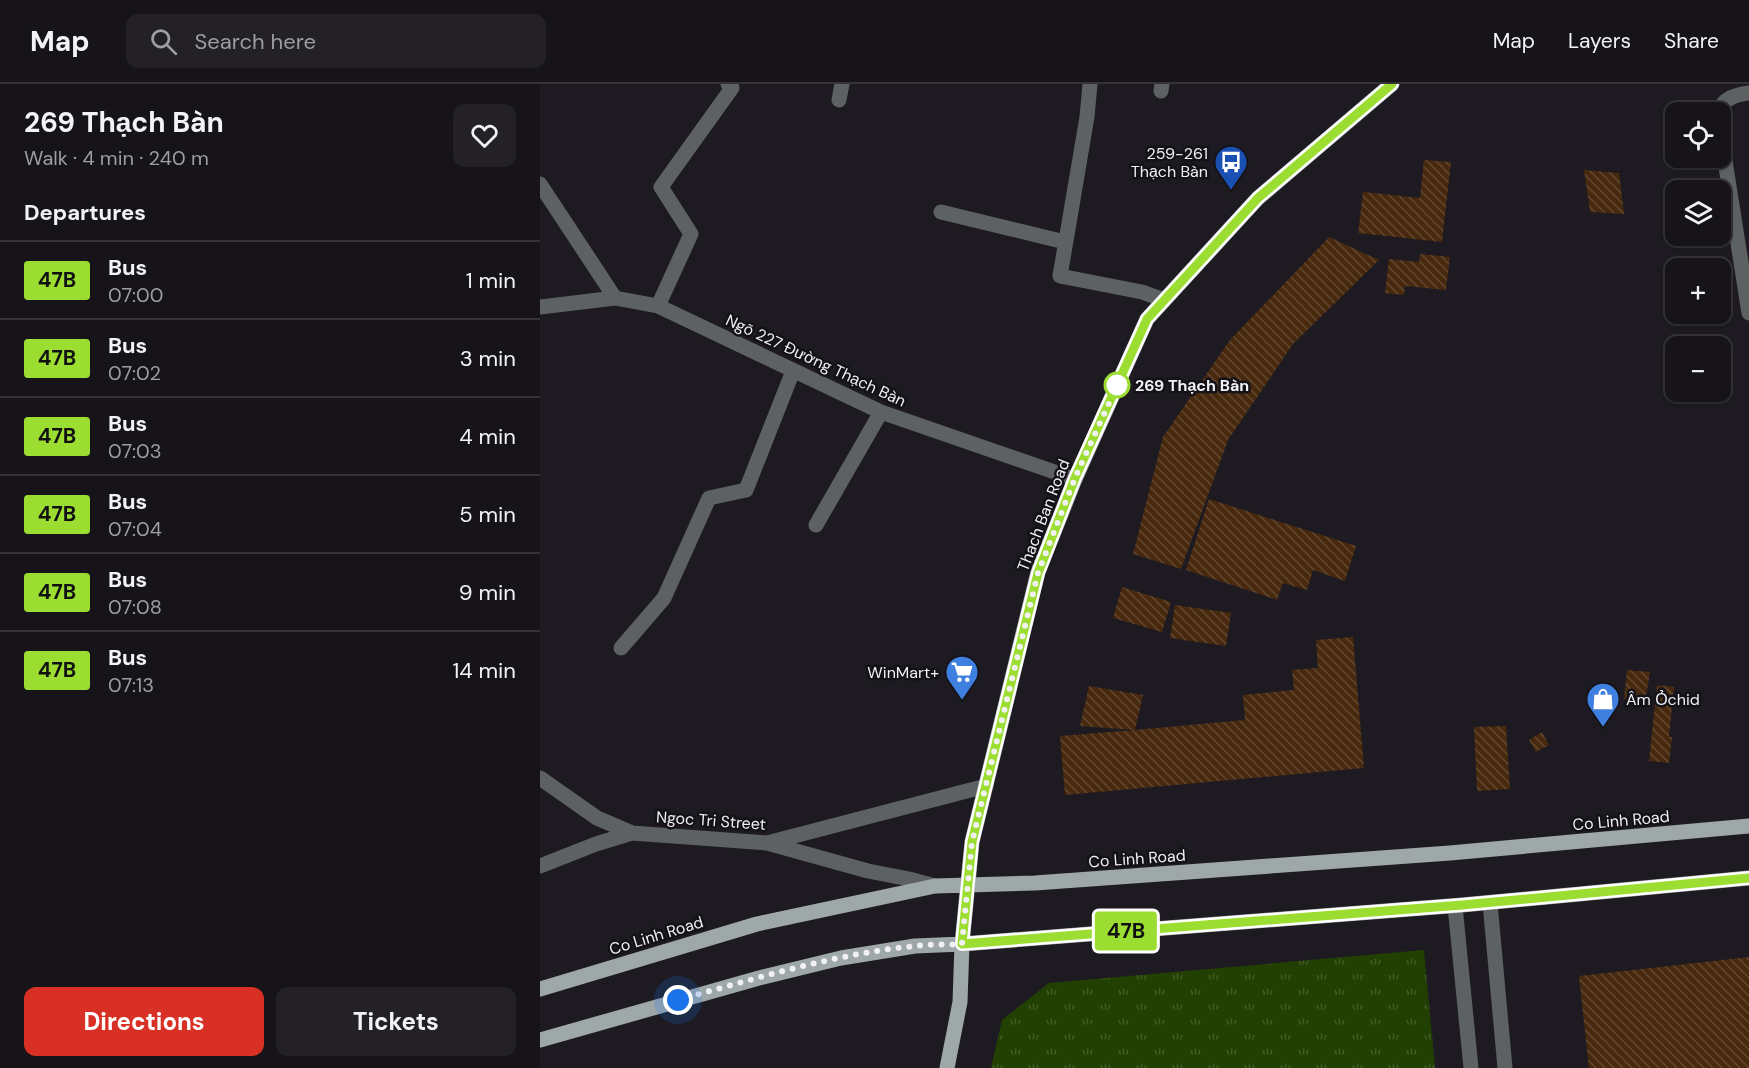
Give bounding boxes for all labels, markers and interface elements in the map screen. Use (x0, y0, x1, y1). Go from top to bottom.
search box (126, 14, 546, 68)
text: Map (30, 23, 90, 60)
icon: search (147, 25, 180, 58)
text: Search here (195, 27, 316, 56)
text: Map (1493, 27, 1535, 55)
text: Layers (1568, 27, 1631, 55)
text: Share (1664, 27, 1719, 55)
map controls (1665, 102, 1731, 402)
button: locate (1665, 102, 1731, 168)
text: 269 Thạch Bàn (24, 104, 224, 141)
button: heart (453, 104, 516, 167)
place label: 259-261 Thạch Bàn (1131, 143, 1208, 182)
bus stop icon: 259-261 Thạch Bàn (1213, 144, 1249, 191)
text: Walk · 4 min · 240 m (24, 145, 209, 171)
button: layers (1665, 180, 1731, 246)
text: Departures (24, 198, 146, 227)
text: Bus (108, 253, 147, 282)
button: + (1665, 258, 1731, 324)
text: 47B (38, 266, 76, 294)
text: 1 min (466, 266, 516, 295)
text: 07:00 (108, 282, 163, 308)
street label: Ngõ 227 Đường Thạch Bàn (722, 309, 909, 411)
text: Bus (108, 331, 147, 360)
button: − (1665, 336, 1731, 402)
text: 47B (38, 344, 76, 372)
text: 3 min (460, 344, 516, 373)
text: 07:02 (108, 360, 161, 386)
marker: 269 Thạch Bàn (1104, 372, 1130, 398)
place label: 269 Thạch Bàn (1135, 375, 1249, 396)
text: Bus (108, 409, 147, 438)
text: 47B (38, 422, 76, 450)
text: 4 min (459, 422, 516, 451)
text: 07:03 (108, 438, 162, 464)
street label: Thach Ban Road (1012, 456, 1075, 574)
text: Bus (108, 487, 147, 516)
text: 47B (38, 500, 76, 528)
text: 5 min (459, 500, 516, 529)
text: 07:04 (108, 516, 162, 542)
text: Bus (108, 565, 147, 594)
text: 47B (38, 578, 76, 606)
text: 9 min (459, 578, 516, 607)
text: 07:08 (108, 594, 162, 620)
text: Bus (108, 643, 147, 672)
supermarket icon: WinMart+ (944, 654, 980, 701)
text: 47B (38, 656, 76, 684)
text: 14 min (452, 656, 516, 685)
place label: WinMart+ (867, 662, 939, 683)
text: 07:13 (108, 672, 154, 698)
shop icon: Âm Ỏchid (1585, 681, 1621, 728)
place label: Âm Ỏchid (1626, 689, 1700, 710)
street label: Ngoc Tri Street (655, 806, 767, 835)
street label: Co Linh Road (1572, 806, 1670, 835)
street label: Co Linh Road (1088, 845, 1186, 872)
street label: Co Linh Road (607, 911, 706, 960)
line badge: 47B (1092, 912, 1160, 950)
text: 47B (1107, 917, 1145, 945)
your location (663, 985, 693, 1015)
button: Directions (24, 987, 264, 1056)
button: Tickets (276, 987, 516, 1056)

